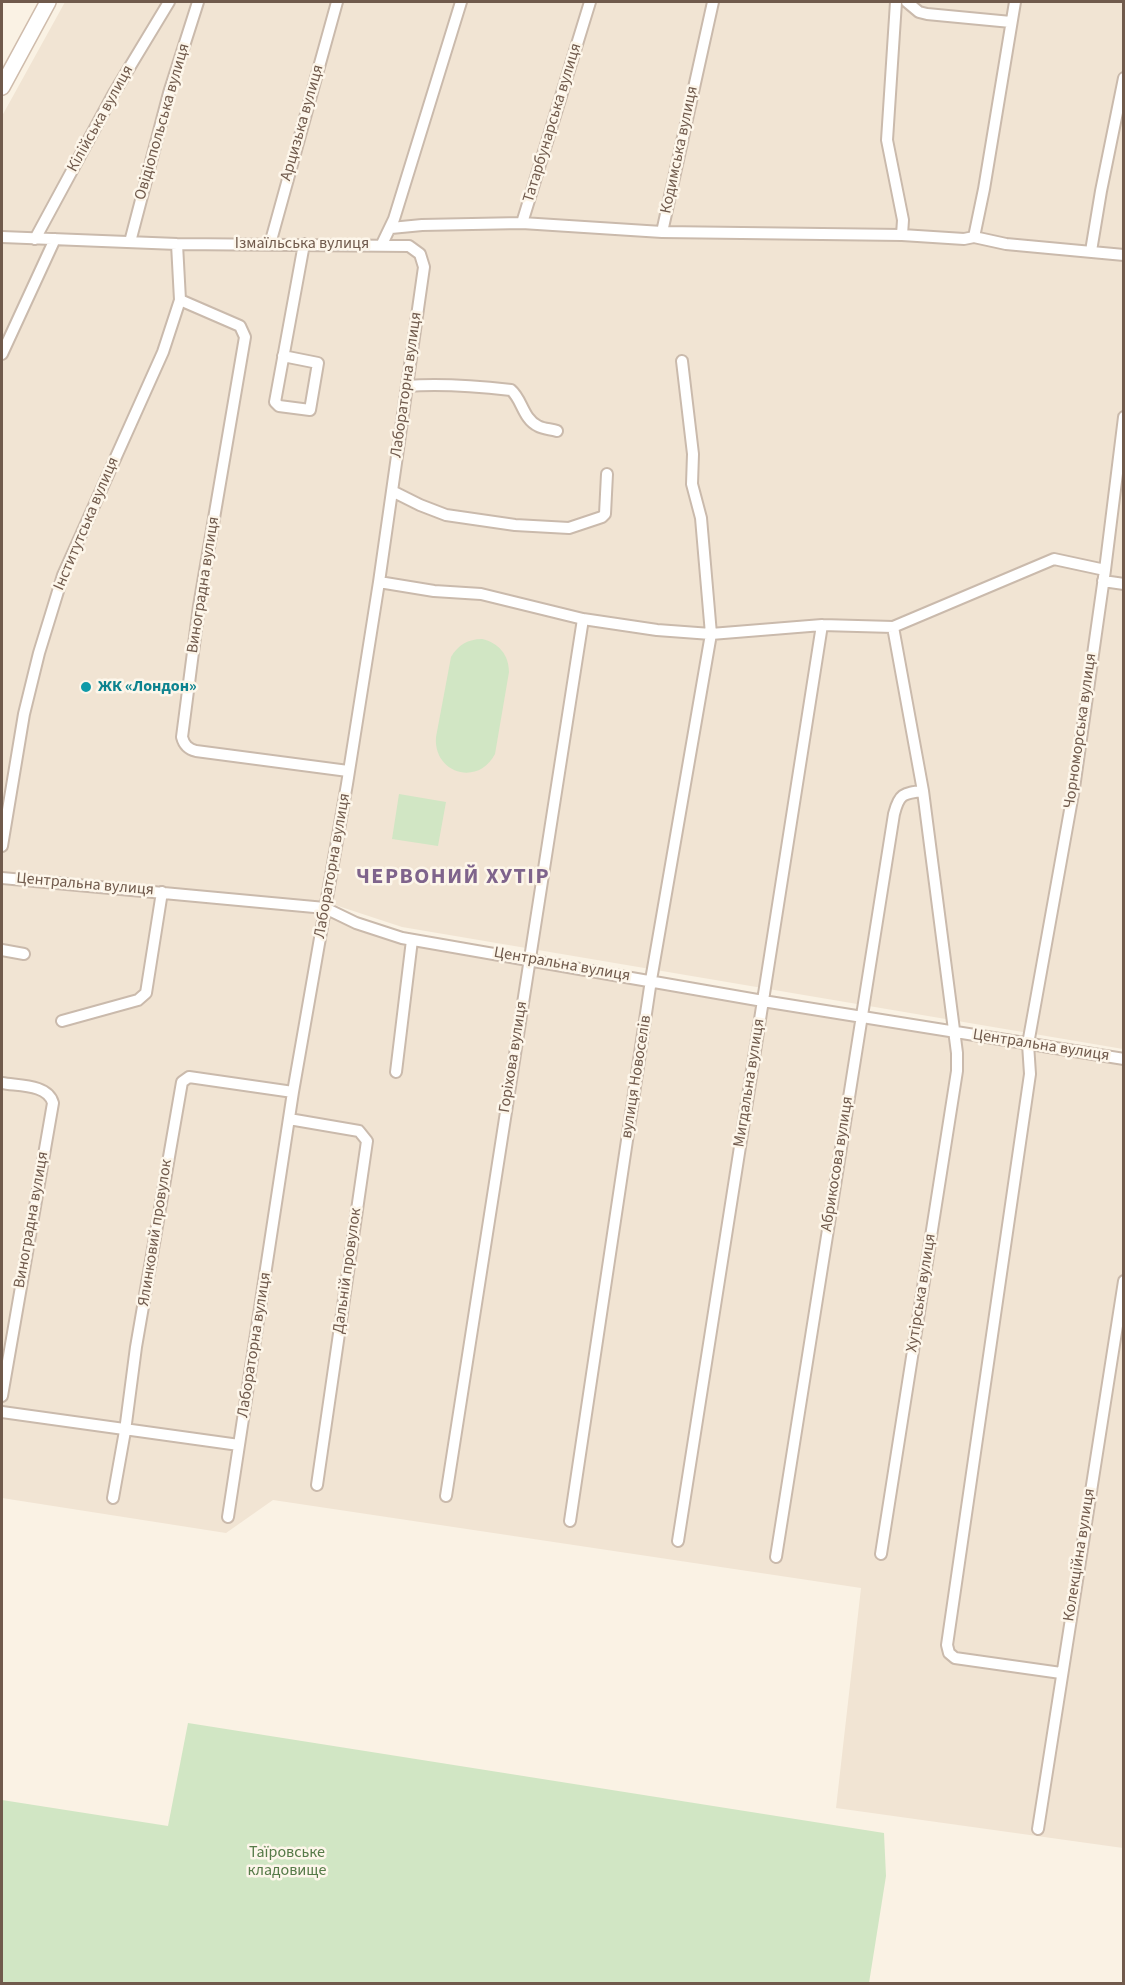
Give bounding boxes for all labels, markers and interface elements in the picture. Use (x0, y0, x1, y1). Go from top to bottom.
street label: Овідіопольська вулиця (131, 41, 195, 203)
street label: Татарбунарська вулиця (520, 41, 586, 205)
street label: Кілійська вулиця (64, 62, 138, 176)
street label: Арцизька вулиця (277, 63, 329, 183)
street label: Кодимська вулиця (657, 85, 703, 215)
street label: Ізмаїльська вулиця (235, 234, 369, 254)
street label: Лабораторна вулиця (387, 311, 427, 459)
street label: Інститутська вулиця (50, 454, 124, 594)
street label: Виноградна вулиця (184, 515, 224, 655)
street label: Чорноморська вулиця (1061, 652, 1101, 810)
place label: ЖК «Лондон» (98, 677, 197, 697)
marker: ЖК «Лондон» (79, 680, 93, 694)
street label: Лабораторна вулиця (311, 792, 355, 940)
district label: ЧЕРВОНИЙ ХУТІР (356, 865, 550, 891)
street label: Центральна вулиця (15, 869, 155, 901)
street label: Центральна вулиця (492, 944, 632, 986)
street label: Горіхова вулиця (496, 1000, 532, 1114)
street label: вулиця Новоселів (618, 1014, 656, 1140)
street label: Мигдальна вулиця (730, 1017, 770, 1149)
street label: Центральна вулиця (971, 1026, 1111, 1066)
street label: Абрикосова вулиця (818, 1095, 858, 1233)
street label: Виноградна вулиця (11, 1150, 53, 1290)
street label: Ялинковий провулок (135, 1158, 177, 1308)
street label: Дальній провулок (330, 1207, 366, 1335)
street label: Хутірська вулиця (903, 1232, 941, 1354)
street label: Лабораторна вулиця (234, 1271, 276, 1419)
street label: Колекційна вулиця (1060, 1487, 1100, 1623)
park label: Таїровське кладовище (248, 1843, 326, 1881)

